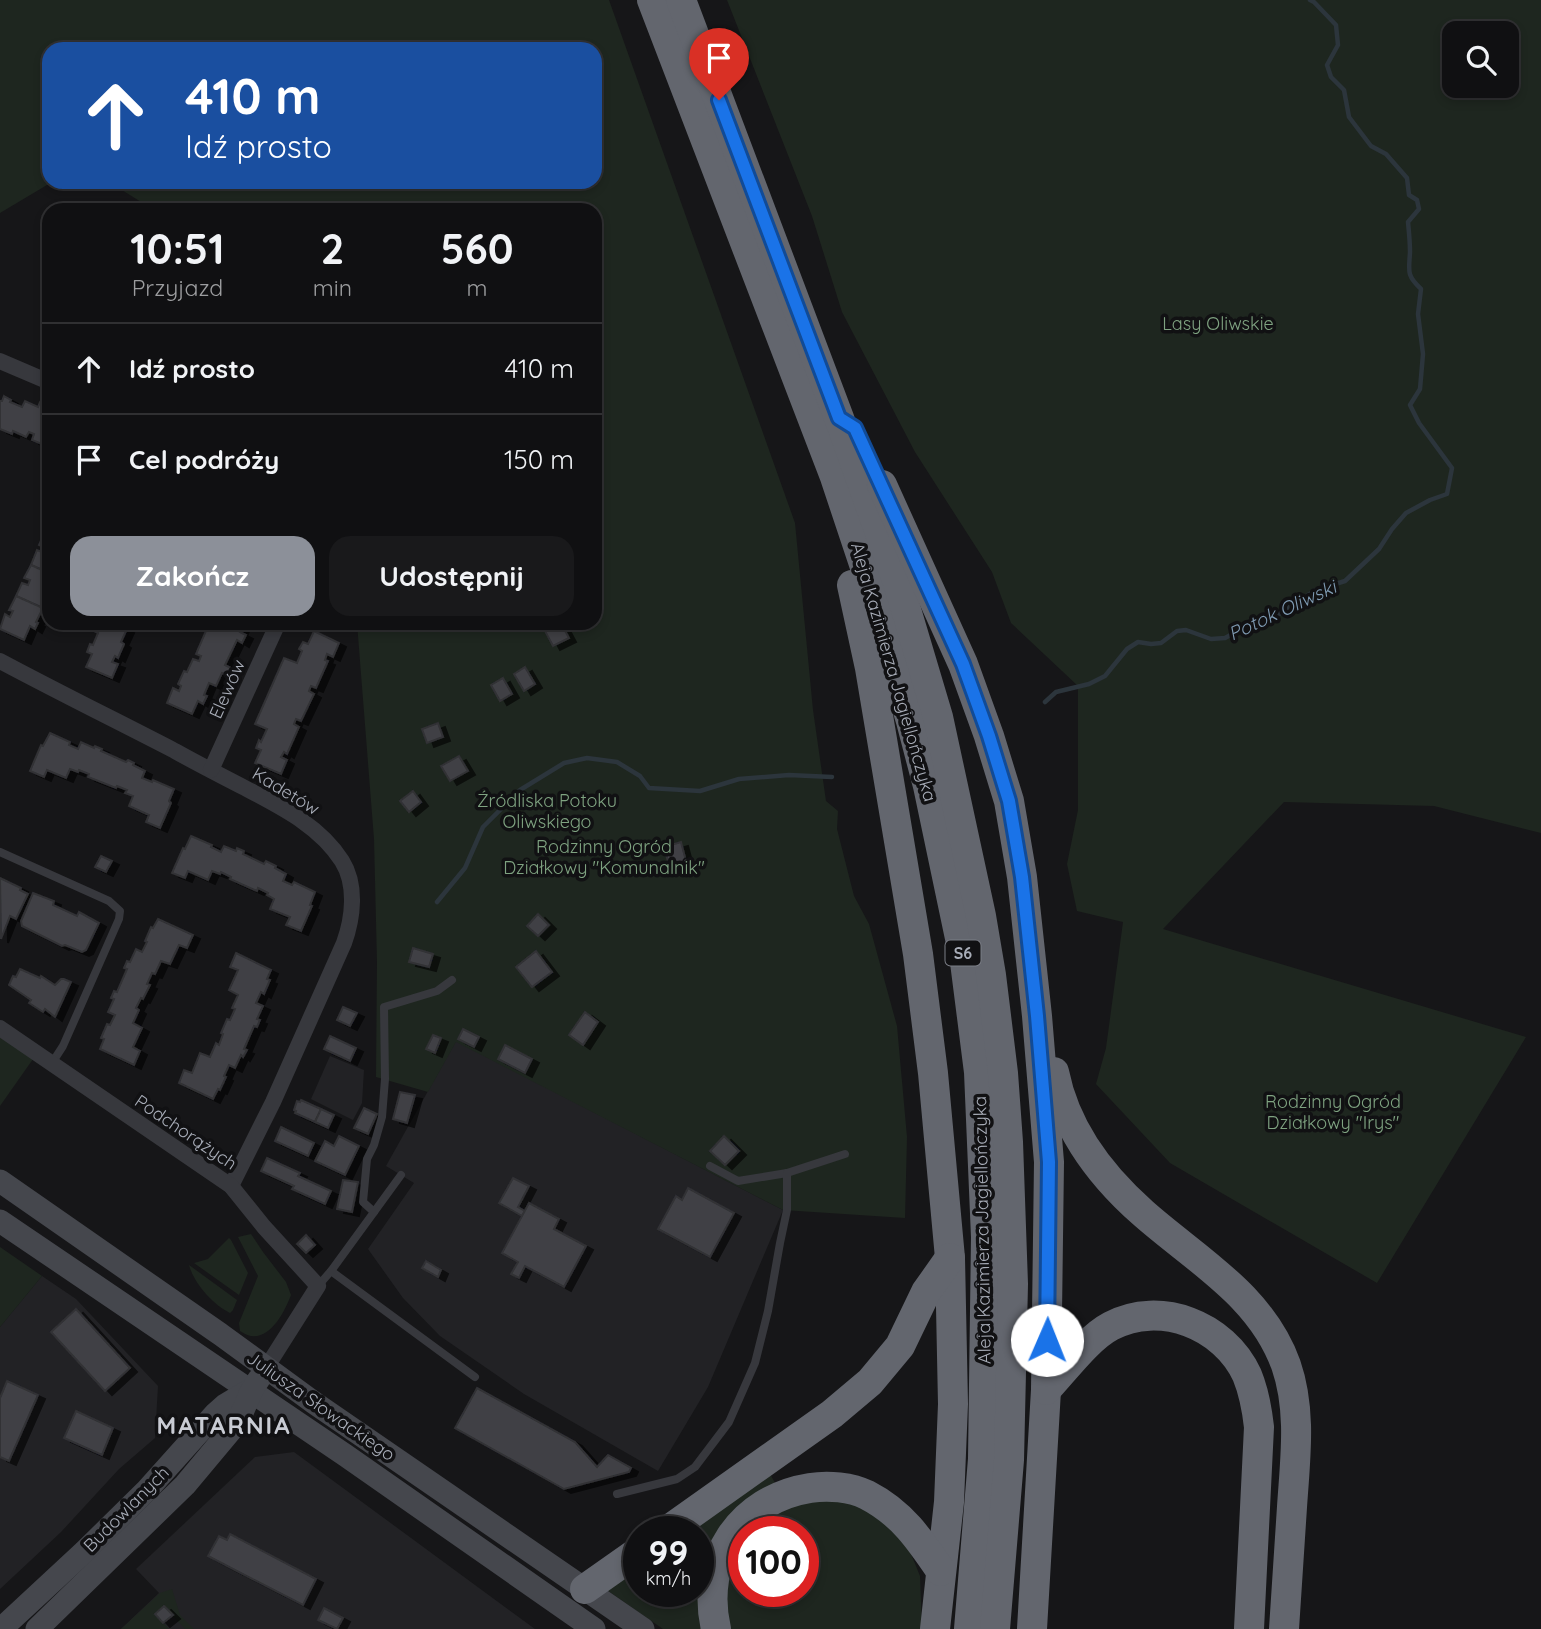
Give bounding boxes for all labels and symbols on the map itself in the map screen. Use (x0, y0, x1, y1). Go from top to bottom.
pin (689, 28, 749, 100)
park label: Lasy Oliwskie (1162, 312, 1274, 335)
street label: Aleja Kazimierza Jagiellończyka (846, 540, 942, 804)
water label: Potok Oliwski (1224, 574, 1341, 645)
street label: Elewów (204, 656, 250, 722)
street label: Kadetów (248, 762, 324, 820)
park label: Źródliska Potoku Oliwskiego (477, 789, 617, 833)
park label: Rodzinny Ogród Działkowy "Komunalnik" (503, 835, 705, 879)
road number: S6 (946, 940, 981, 965)
street label: Podchorążych (130, 1089, 242, 1175)
park label: Rodzinny Ogród Działkowy "Irys" (1265, 1090, 1401, 1134)
street label: Aleja Kazimierza Jagiellończyka (968, 1096, 996, 1364)
position arrow (1010, 1303, 1084, 1377)
street label: Juliusza Słowackiego (242, 1346, 400, 1466)
district label: MATARNIA (156, 1410, 292, 1440)
street label: Budowlanych (78, 1461, 174, 1557)
speed limit sign: 100 (728, 1516, 819, 1607)

